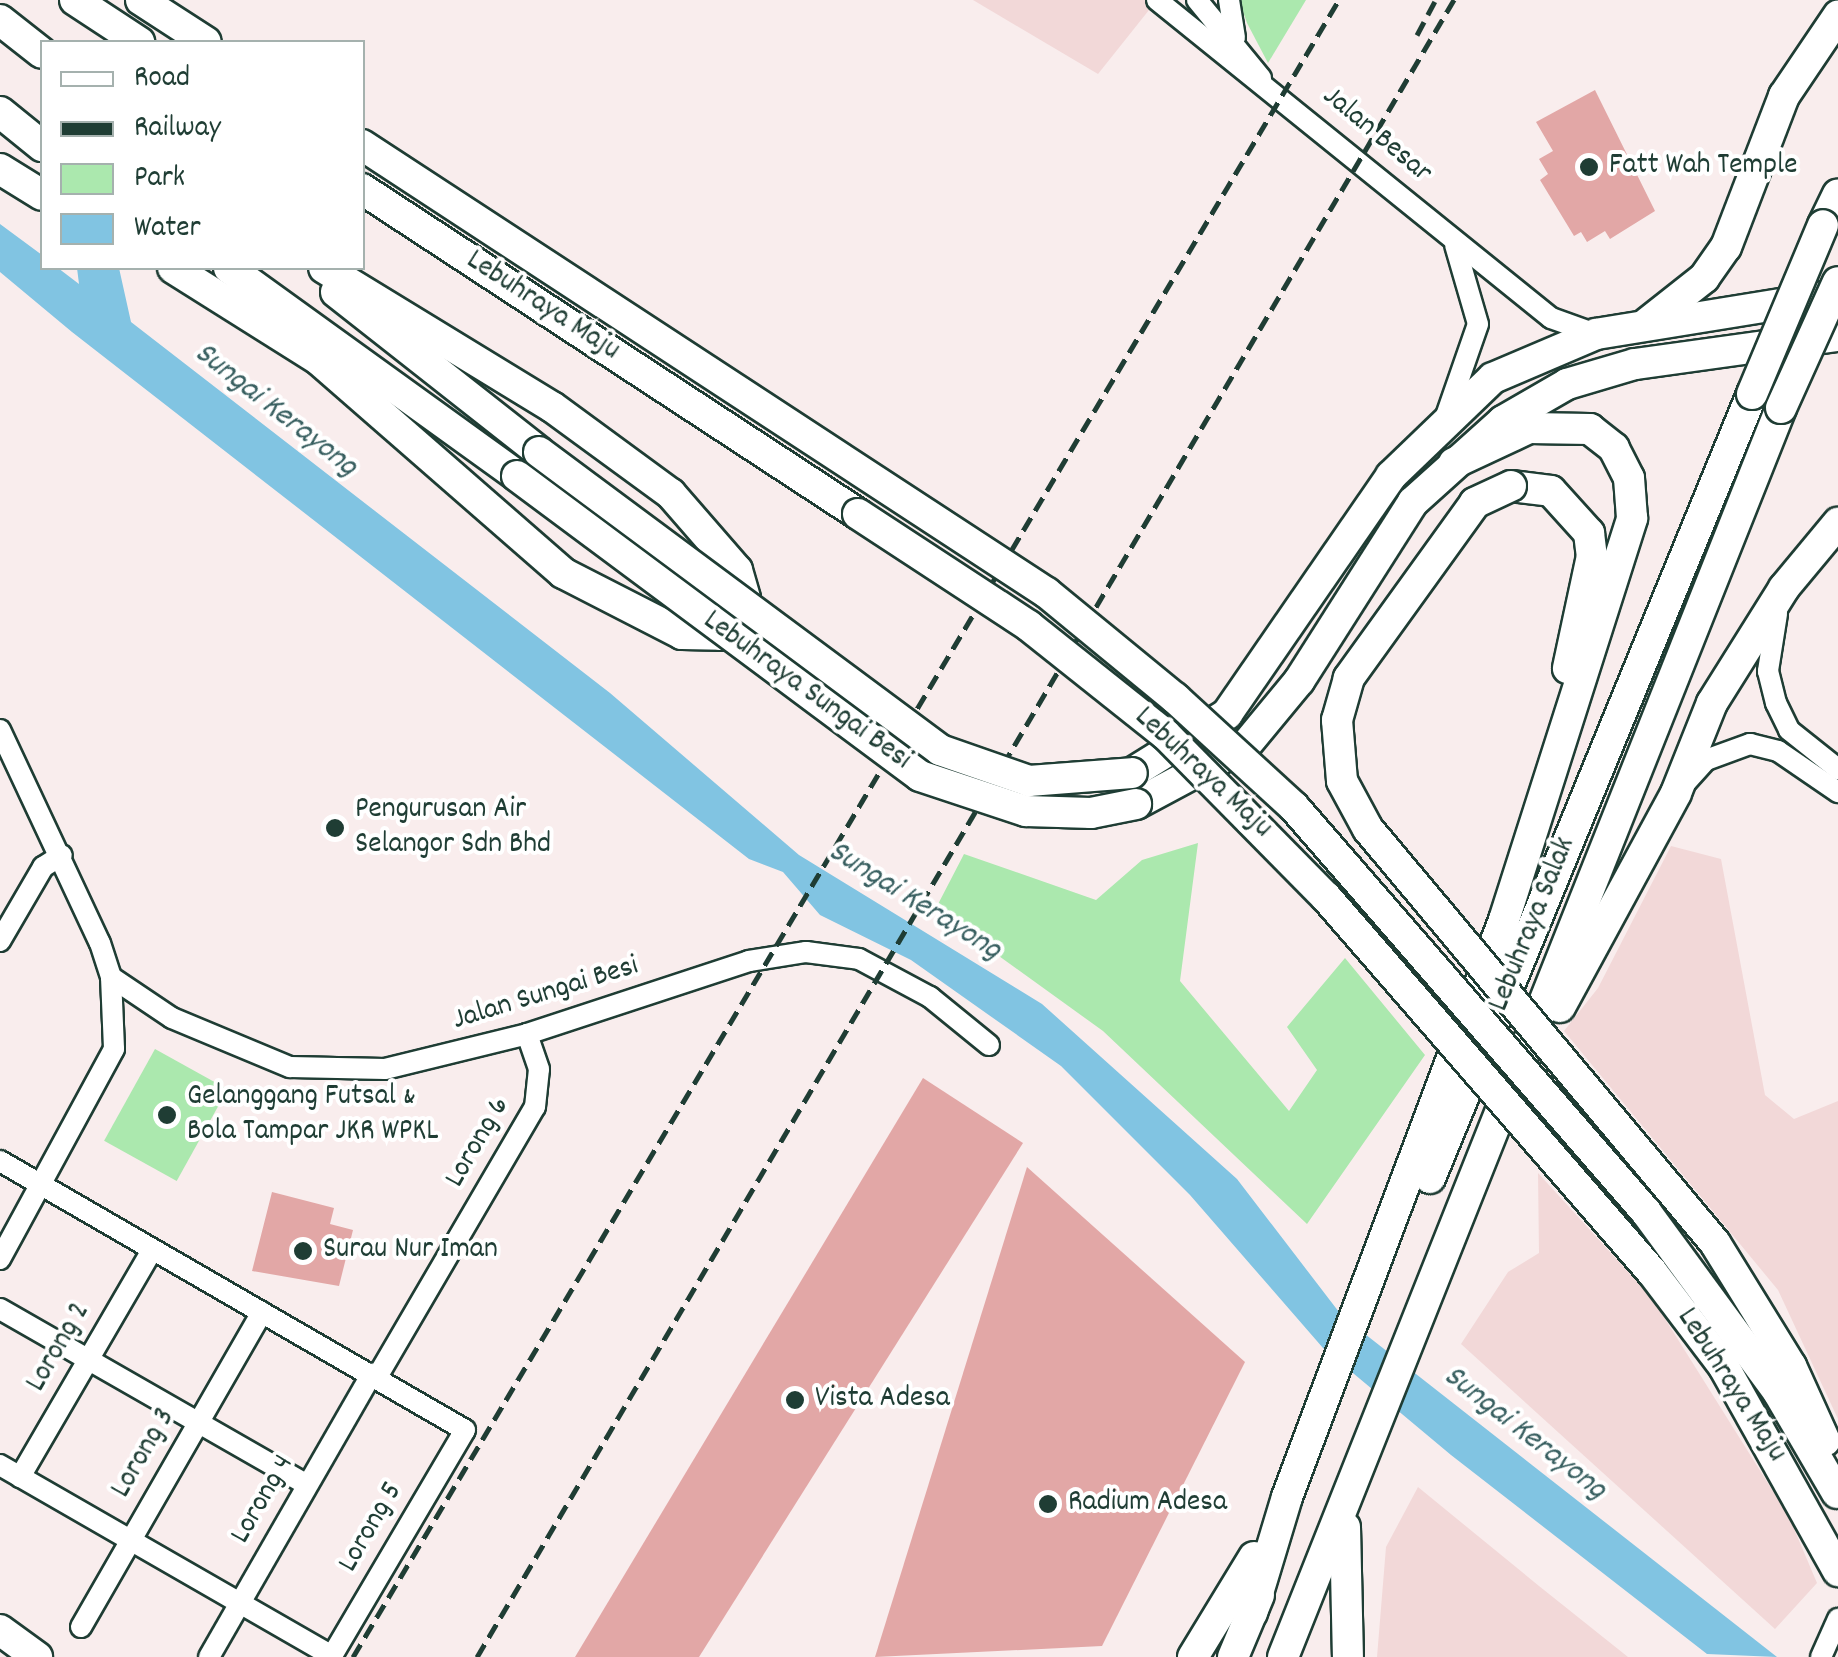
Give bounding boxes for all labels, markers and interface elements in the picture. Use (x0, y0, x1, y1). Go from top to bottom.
legend (40, 40, 365, 270)
text: Road (134, 58, 190, 101)
street label: Jalan Besar (1314, 80, 1438, 192)
text: Railway (134, 108, 221, 151)
place label: Fatt Wah Temple (1609, 149, 1797, 185)
marker: Fatt Wah Temple (1578, 156, 1600, 178)
text: Park (134, 158, 185, 201)
text: Water (134, 208, 201, 251)
street label: Lebuhraya Maju (458, 244, 626, 370)
water label: Sungai Kerayong (186, 335, 364, 487)
street label: Lebuhraya Sungai Besi (695, 604, 917, 780)
street label: Lebuhraya Maju (1125, 701, 1279, 847)
place label: Pengurusan Air Selangor Sdn Bhd (355, 793, 551, 864)
marker: Pengurusan Air Selangor Sdn Bhd (324, 817, 346, 839)
street label: Lebuhraya Salak (1483, 833, 1585, 1017)
water label: Sungai Kerayong (820, 834, 1008, 970)
street label: Jalan Sungai Besi (449, 950, 643, 1040)
place label: Gelanggang Futsal & Bola Tampar JKR WPKL (187, 1080, 438, 1150)
street label: Lorong 6 (439, 1091, 519, 1195)
marker: Gelanggang Futsal & Bola Tampar JKR WPKL (156, 1104, 178, 1126)
place label: Surau Nur Iman (323, 1233, 498, 1269)
marker: Surau Nur Iman (292, 1240, 314, 1262)
street label: Lorong 2 (20, 1297, 100, 1399)
street label: Lebuhraya Maju (1667, 1302, 1793, 1470)
water label: Sungai Kerayong (1435, 1358, 1613, 1510)
place label: Vista Adesa (815, 1382, 950, 1418)
marker: Vista Adesa (784, 1389, 806, 1411)
street label: Lorong 3 (105, 1403, 185, 1505)
street label: Lorong 4 (224, 1449, 304, 1551)
street label: Lorong 5 (332, 1477, 412, 1579)
place label: Radium Adesa (1068, 1486, 1227, 1522)
marker: Radium Adesa (1037, 1493, 1059, 1515)

